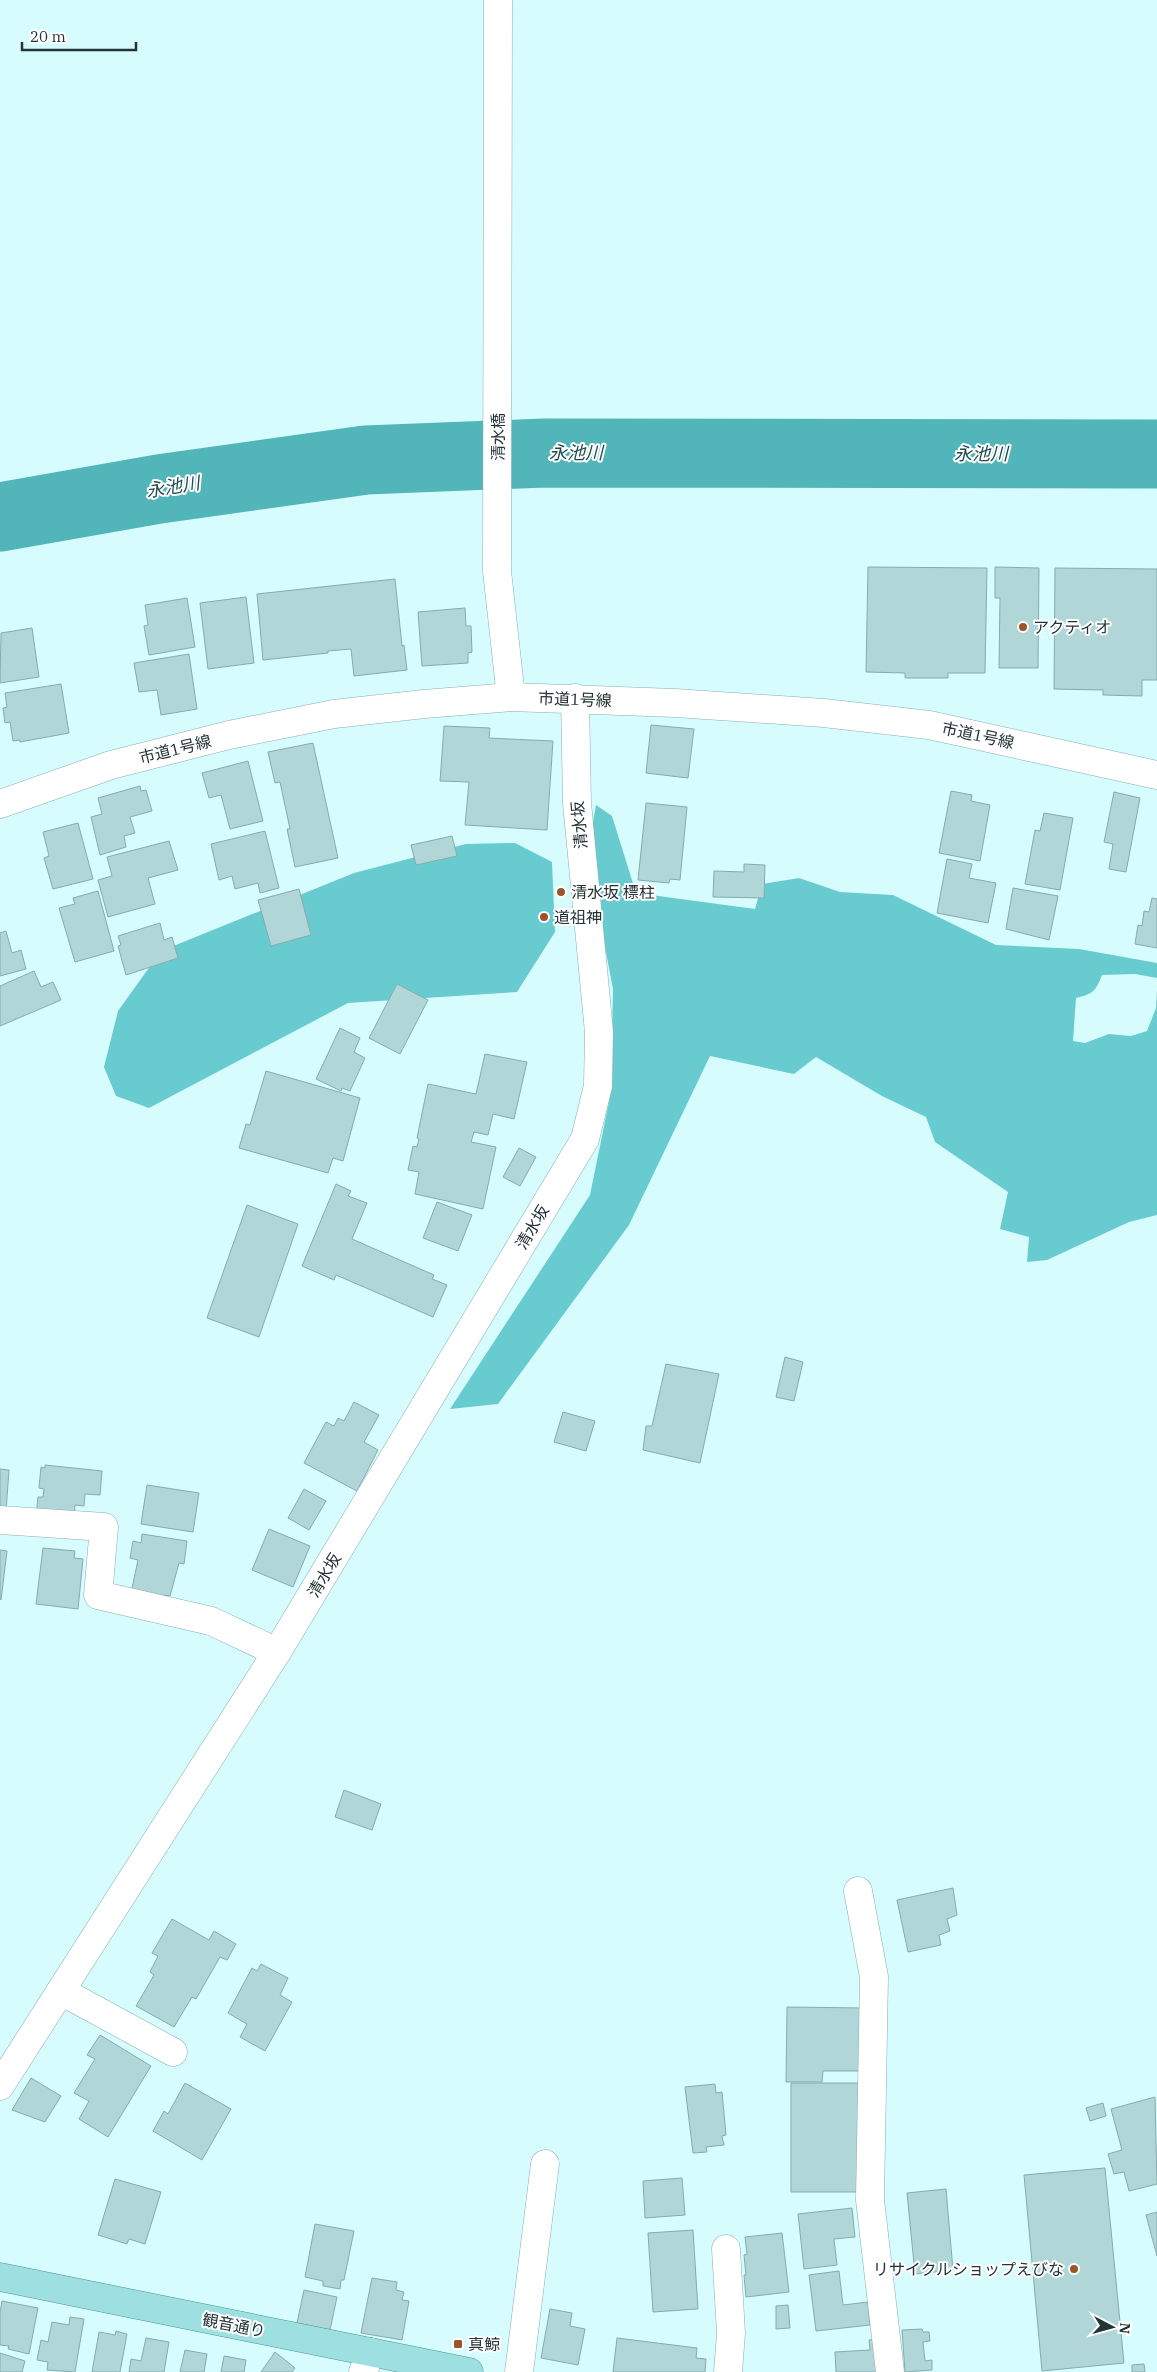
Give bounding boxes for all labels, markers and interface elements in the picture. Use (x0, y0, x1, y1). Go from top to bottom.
scale bar (22, 20, 136, 52)
text: 20 m (30, 27, 66, 46)
street label: 清水橋 (488, 413, 508, 461)
water label: 永池川 (549, 441, 605, 464)
water label: 永池川 (954, 442, 1010, 465)
water label: 永池川 (144, 471, 203, 502)
place label: アクティオ (1033, 617, 1111, 637)
marker: アクティオ (1017, 621, 1029, 633)
street label: 市道1号線 (538, 688, 612, 710)
street label: 市道1号線 (940, 718, 1016, 752)
street label: 市道1号線 (137, 730, 213, 768)
street label: 清水坂 (567, 800, 591, 850)
place label: 清水坂 標柱 (571, 882, 655, 902)
marker: 清水坂 標柱 (555, 886, 567, 898)
place label: 道祖神 (554, 907, 602, 927)
marker: 道祖神 (538, 911, 550, 923)
street label: 清水坂 (511, 1201, 553, 1253)
street label: 清水坂 (303, 1549, 345, 1601)
place label: リサイクルショップえびな (873, 2259, 1064, 2279)
marker: リサイクルショップえびな (1068, 2263, 1080, 2275)
north arrow (1087, 2302, 1137, 2352)
street label: 観音通り (201, 2309, 267, 2341)
text: N (1115, 2322, 1134, 2335)
place label: 真鯨 (468, 2334, 500, 2354)
marker: 真鯨 (452, 2338, 464, 2350)

